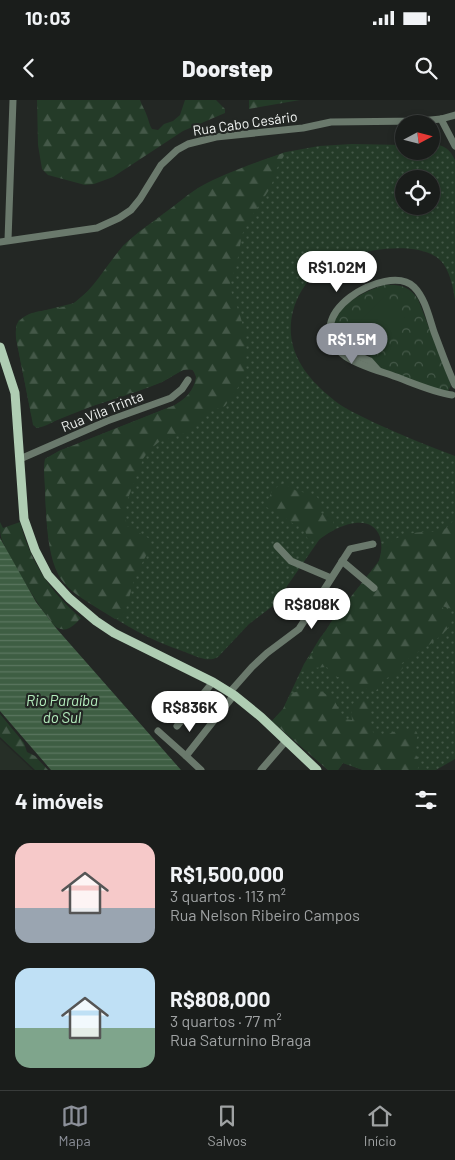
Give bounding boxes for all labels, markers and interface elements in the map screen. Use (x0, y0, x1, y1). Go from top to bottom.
text: 10:03 (25, 6, 71, 29)
icon: back (15, 54, 43, 82)
icon: search (412, 54, 440, 82)
text: Doorstep (182, 55, 273, 81)
street label: Rua Cabo Cesário (192, 107, 298, 139)
north arrow (395, 115, 440, 160)
map controls (395, 115, 440, 215)
button: locate (395, 170, 440, 215)
pin: R$1.02M (291, 250, 383, 293)
text: R$1.02M (308, 257, 366, 276)
pin: R$1.5M (311, 322, 393, 365)
text: R$1.5M (327, 329, 377, 348)
street label: Rua Vila Trinta (59, 387, 145, 435)
pin: R$808K (271, 588, 353, 630)
text: R$808K (284, 594, 340, 613)
pin: R$836K (149, 690, 231, 733)
water label: Rio Paraíba do Sul (26, 691, 98, 726)
text: R$836K (163, 697, 217, 716)
icon: filters (412, 786, 440, 814)
text: 4 imóveis (15, 788, 103, 813)
text: R$1,500,000 (170, 861, 284, 886)
icon: home (55, 863, 115, 923)
text: 3 quartos · 113 m² (170, 886, 286, 905)
text: Rua Nelson Ribeiro Campos (170, 905, 360, 924)
text: R$808,000 (170, 986, 271, 1011)
icon: home (55, 988, 115, 1048)
text: 3 quartos · 77 m² (170, 1011, 282, 1030)
text: Rua Saturnino Braga (170, 1030, 311, 1049)
tab: Mapa (59, 1102, 91, 1149)
tab: Salvos (208, 1102, 247, 1149)
tab: Início (364, 1102, 396, 1149)

